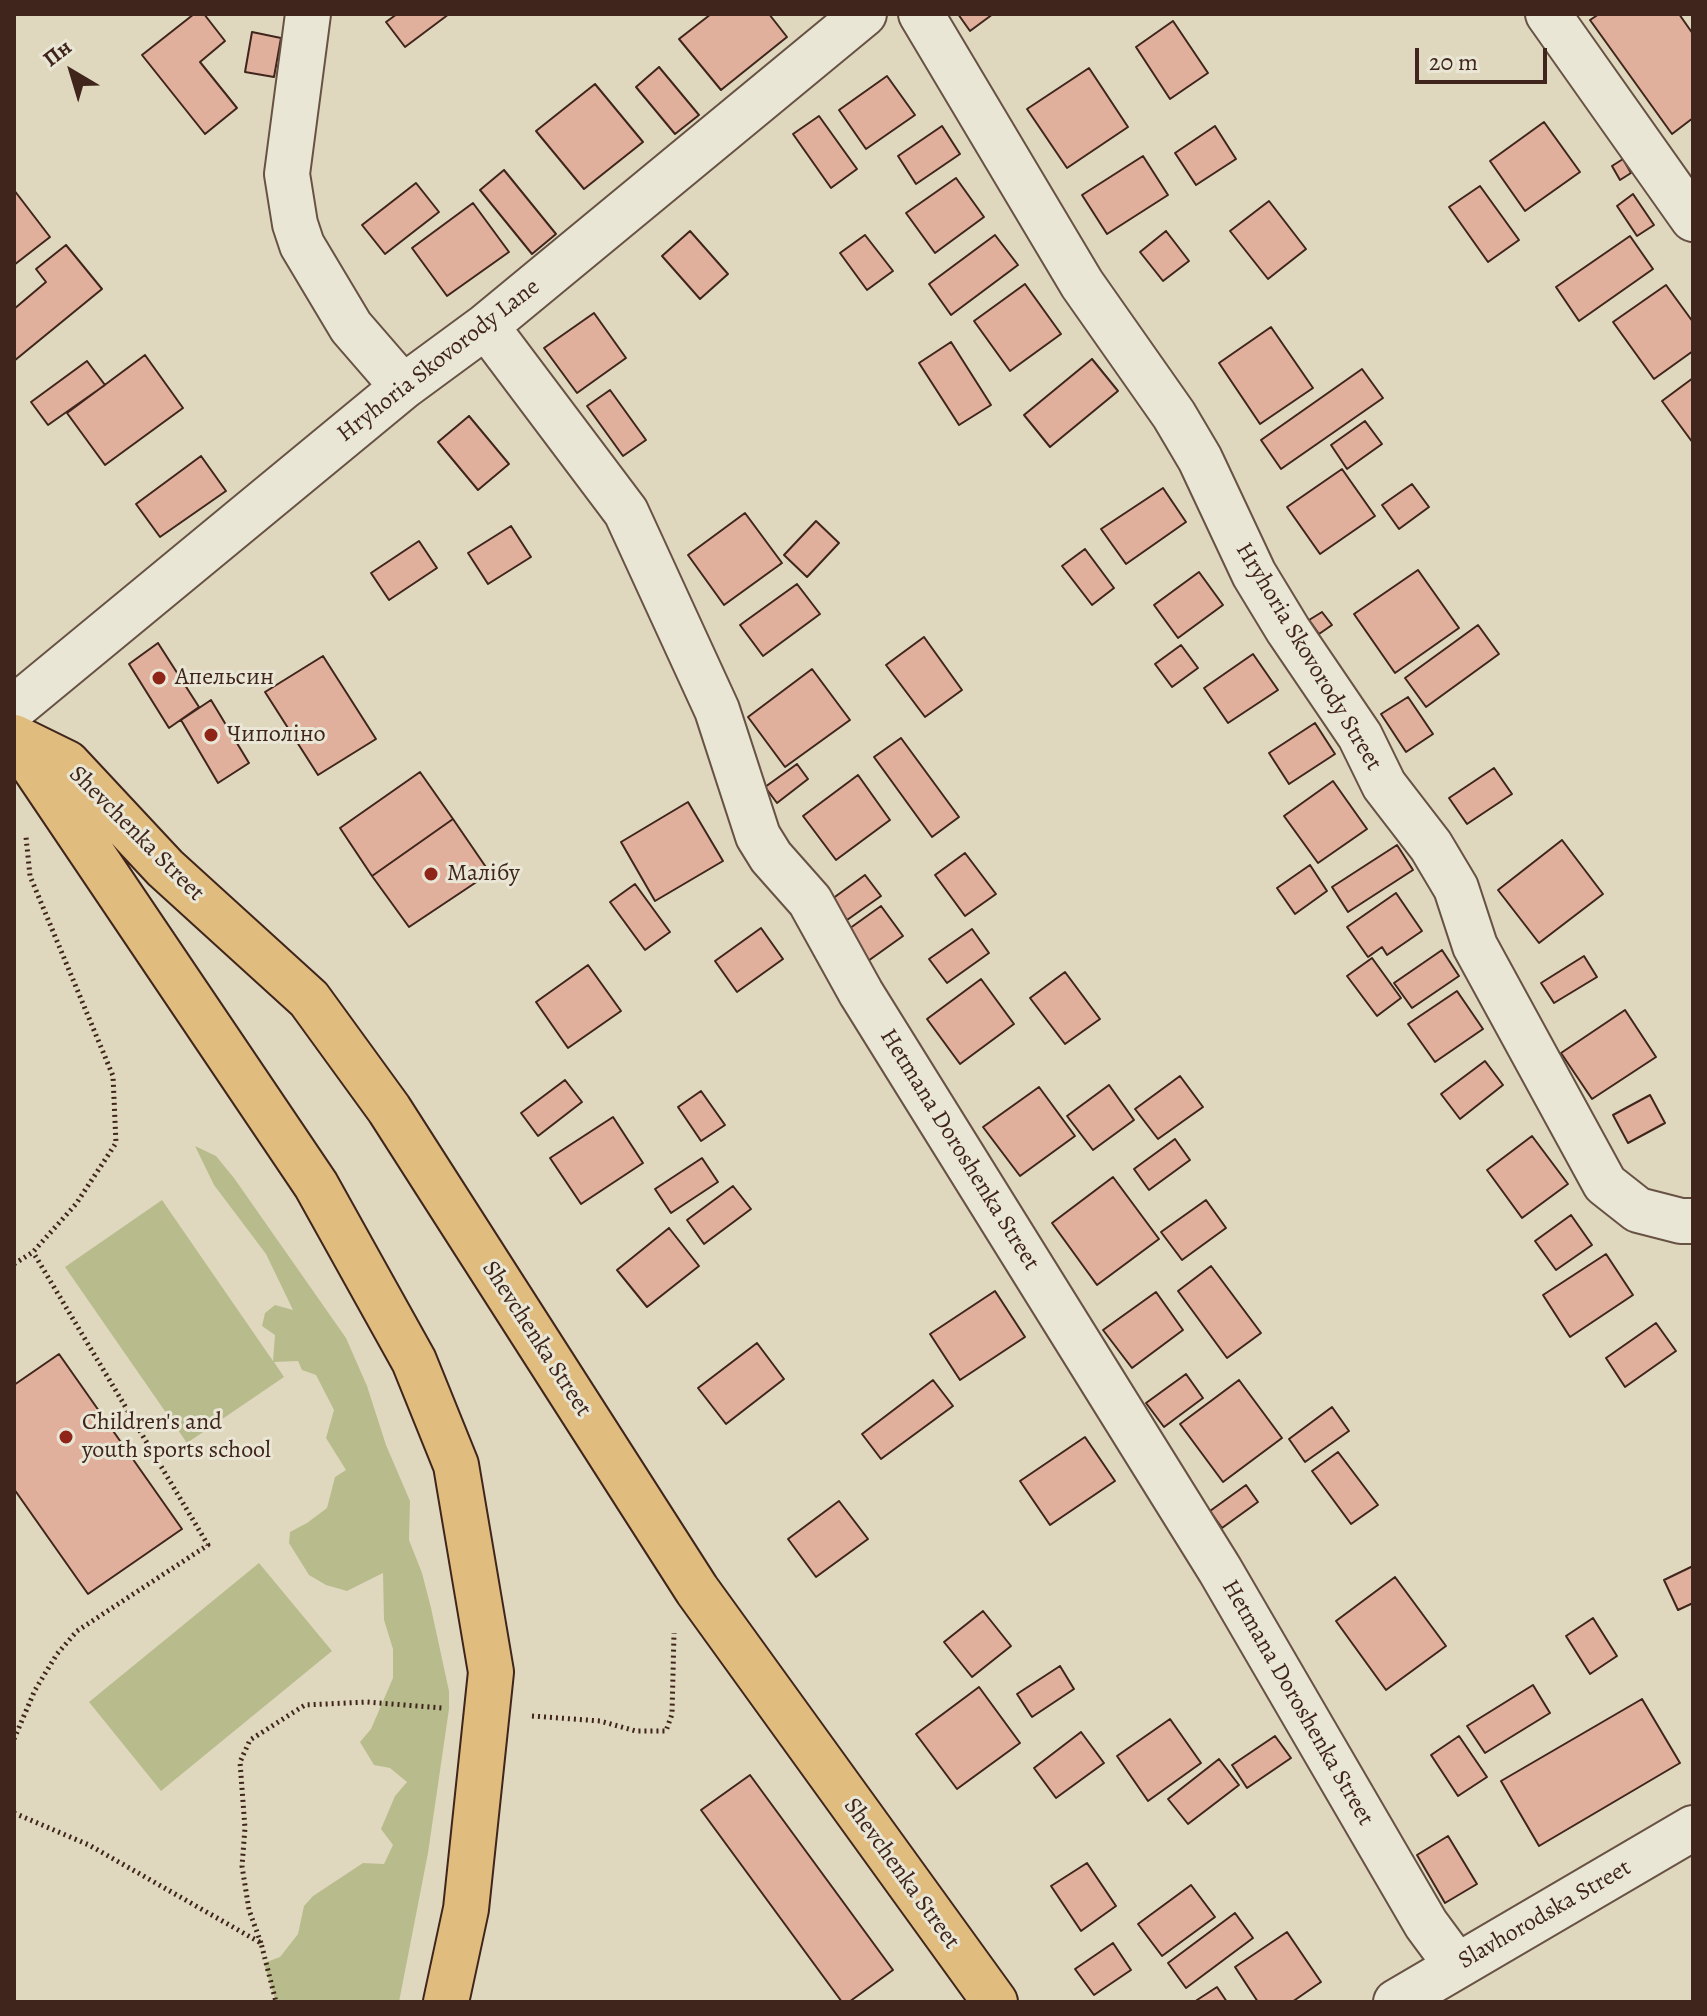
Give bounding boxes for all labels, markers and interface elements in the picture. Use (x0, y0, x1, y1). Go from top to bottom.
north arrow (32, 32, 112, 112)
text: Пн (37, 32, 78, 74)
scale bar (1419, 32, 1551, 82)
text: 20 m (1429, 46, 1478, 78)
street label: Hryhoria Skovorody Lane (332, 273, 546, 449)
street label: Hryhoria Skovorody Street (1229, 538, 1387, 776)
place label: Апельсин (175, 664, 274, 692)
marker: Апельсин (150, 669, 168, 687)
place label: Чиполіно (227, 721, 326, 749)
marker: Чиполіно (202, 726, 220, 744)
street label: Shevchenka Street (62, 760, 210, 908)
place label: Малібу (447, 860, 520, 888)
marker: Малібу (422, 865, 440, 883)
street label: Hetmana Doroshenka Street (873, 1024, 1045, 1276)
street label: Shevchenka Street (475, 1256, 597, 1422)
place label: Children's and youth sports school (82, 1409, 271, 1465)
marker: Children's and youth sports school (57, 1428, 75, 1446)
street label: Hetmana Doroshenka Street (1215, 1575, 1379, 1831)
street label: Shevchenka Street (837, 1793, 965, 1955)
street label: Slavhorodska Street (1454, 1854, 1636, 1976)

